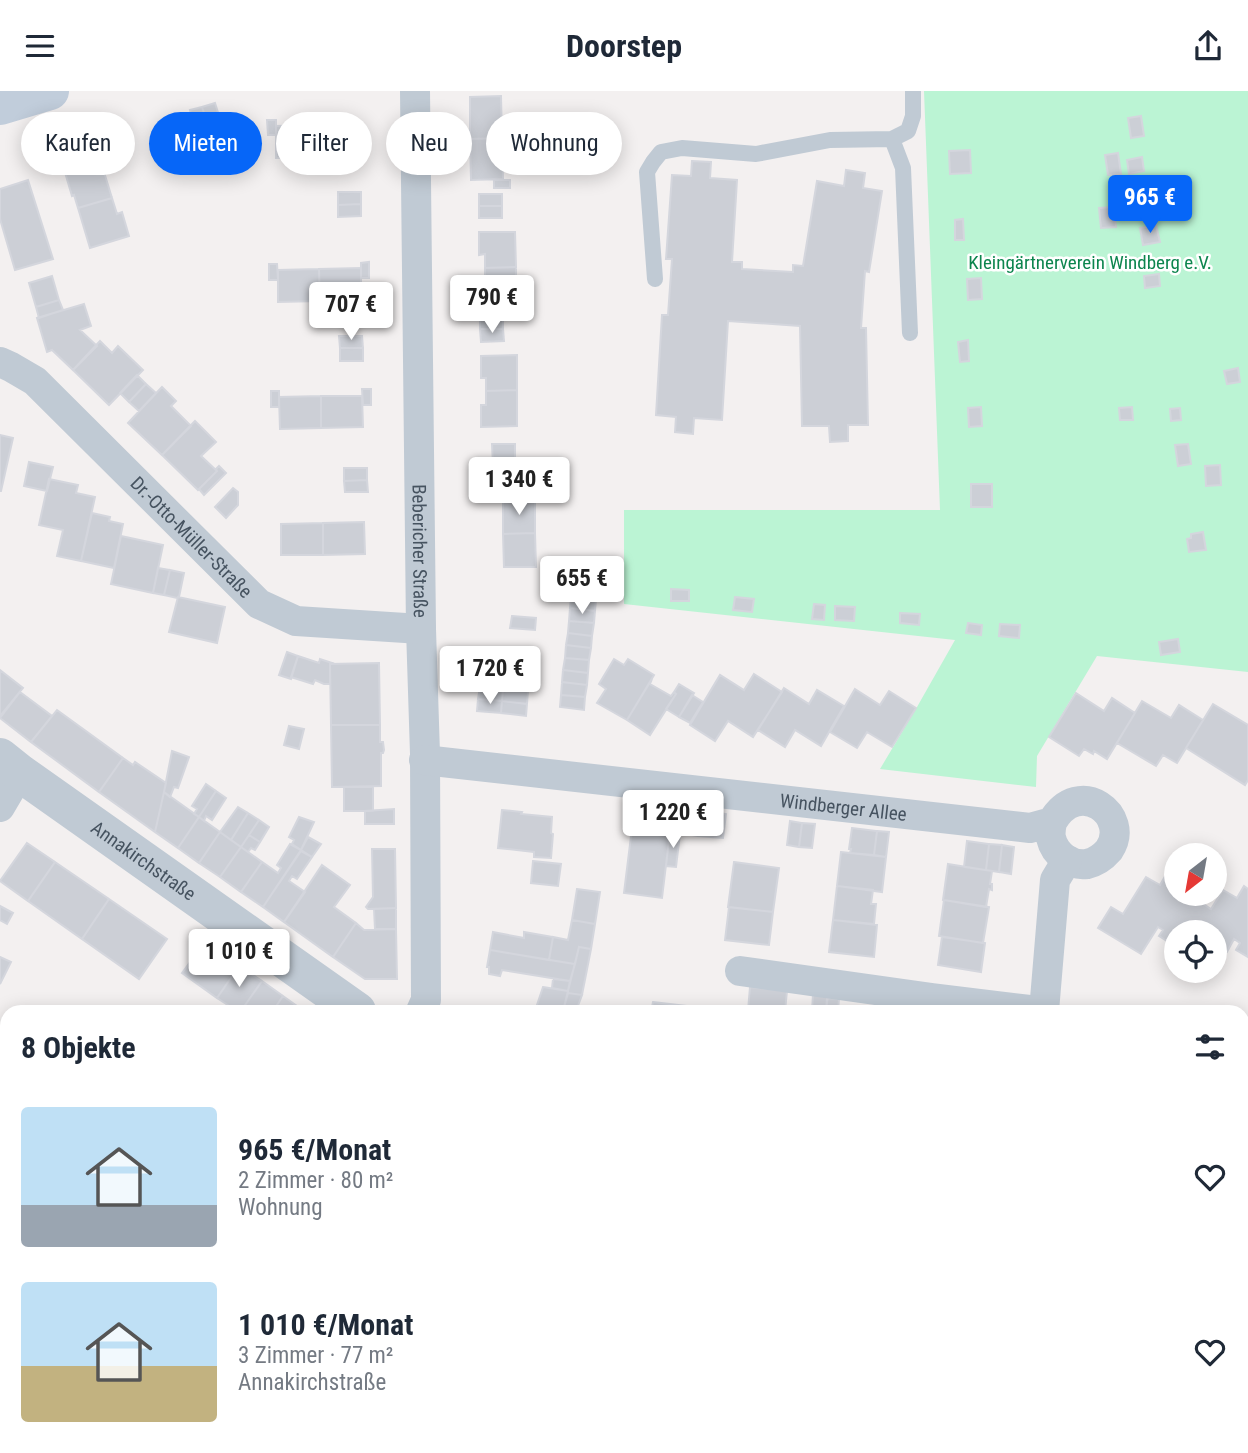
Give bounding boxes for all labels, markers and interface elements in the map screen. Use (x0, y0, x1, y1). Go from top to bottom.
icon: menu (21, 27, 59, 65)
text: Doorstep (566, 27, 682, 65)
icon: share (1189, 27, 1227, 65)
chip: Kaufen (21, 112, 135, 175)
chip: Mieten (149, 112, 262, 175)
chip: Filter (276, 112, 372, 175)
chip: Neu (386, 112, 472, 175)
chip: Wohnung (486, 112, 622, 175)
pin: 965 € (1101, 176, 1199, 235)
text: 965 € (1124, 184, 1176, 211)
park label: Kleingärtnerverein Windberg e.V. (968, 251, 1212, 274)
pin: 790 € (443, 275, 541, 335)
pin: 707 € (302, 282, 400, 342)
text: 790 € (466, 284, 518, 311)
text: 707 € (325, 291, 377, 318)
pin: 1 340 € (454, 457, 584, 517)
text: 1 340 € (485, 466, 553, 493)
street label: Dr.-Otto-Müller-Straße (126, 472, 257, 603)
street label: Bebericher Straße (407, 484, 432, 618)
pin: 655 € (533, 557, 631, 616)
text: 655 € (556, 565, 608, 592)
pin: 1 720 € (425, 647, 555, 706)
text: 1 720 € (456, 655, 524, 682)
street label: Windberger Allee (779, 789, 908, 826)
pin: 1 220 € (608, 791, 738, 850)
text: 1 220 € (639, 799, 707, 826)
street label: Annakirchstraße (87, 816, 200, 906)
north arrow (1164, 843, 1227, 907)
map controls (1164, 843, 1227, 983)
button: locate (1164, 920, 1227, 983)
pin: 1 010 € (174, 929, 304, 989)
text: 1 010 € (205, 938, 273, 965)
icon: filters (1191, 1028, 1229, 1066)
text: 8 Objekte (21, 1030, 136, 1065)
text: 965 €/Monat (238, 1132, 391, 1167)
icon: home (77, 1135, 161, 1219)
icon: heart (1191, 1158, 1229, 1196)
text: 2 Zimmer · 80 m² (238, 1167, 393, 1194)
text: Wohnung (238, 1194, 323, 1221)
text: 1 010 €/Monat (238, 1307, 413, 1342)
icon: home (77, 1310, 161, 1394)
icon: heart (1191, 1333, 1229, 1371)
text: 3 Zimmer · 77 m² (238, 1342, 393, 1369)
text: Annakirchstraße (238, 1369, 386, 1396)

